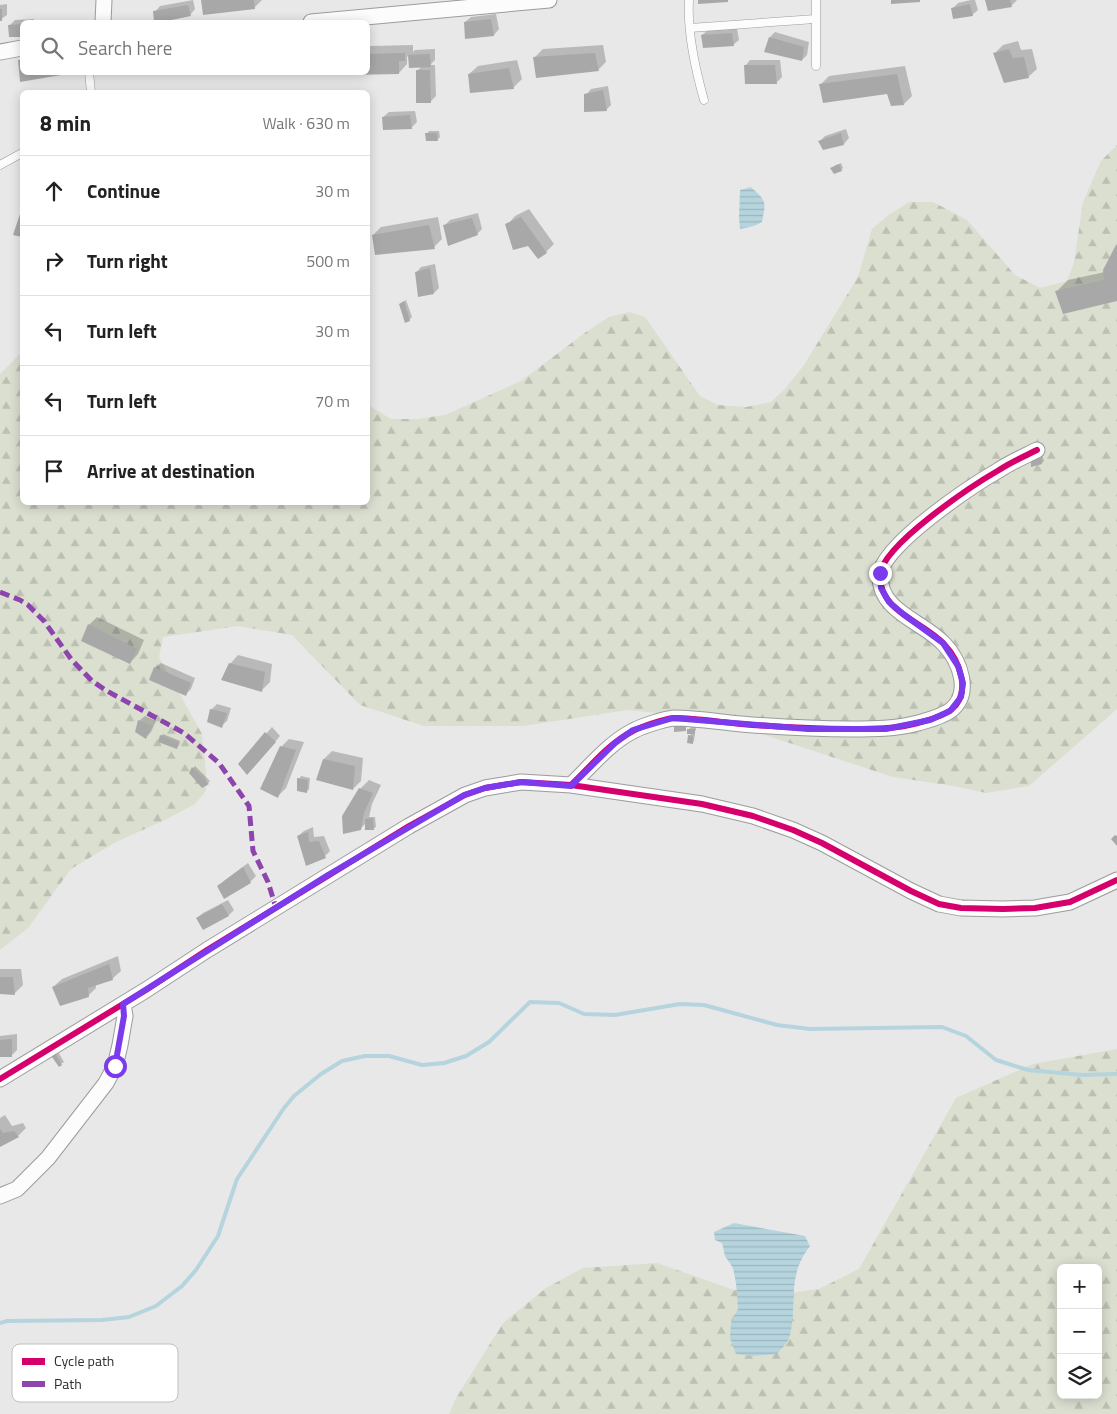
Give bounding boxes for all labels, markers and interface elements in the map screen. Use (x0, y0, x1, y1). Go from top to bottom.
search box (20, 20, 370, 75)
text: Search here (78, 33, 172, 62)
icon: search (38, 34, 66, 62)
text: 8 min (40, 107, 91, 139)
text: Walk · 630 m (262, 111, 350, 135)
text: Continue (87, 176, 160, 205)
icon: ahead (40, 177, 68, 205)
text: 30 m (315, 179, 350, 203)
text: Turn right (87, 246, 168, 275)
icon: right (40, 247, 68, 275)
text: 500 m (306, 249, 350, 273)
text: Turn left (87, 316, 157, 345)
icon: left (40, 317, 68, 345)
text: 30 m (315, 319, 350, 343)
text: Turn left (87, 386, 157, 415)
icon: left (40, 387, 68, 415)
text: 70 m (315, 389, 350, 413)
text: Arrive at destination (87, 456, 255, 485)
icon: arrive (40, 457, 68, 485)
route end (869, 562, 892, 585)
route start (104, 1055, 127, 1078)
map controls (1057, 1264, 1102, 1399)
button: + (1057, 1264, 1102, 1309)
button: − (1057, 1309, 1102, 1354)
legend (12, 1344, 178, 1402)
text: Cycle path (54, 1350, 114, 1371)
button: layers (1057, 1354, 1102, 1399)
text: Path (54, 1373, 82, 1394)

